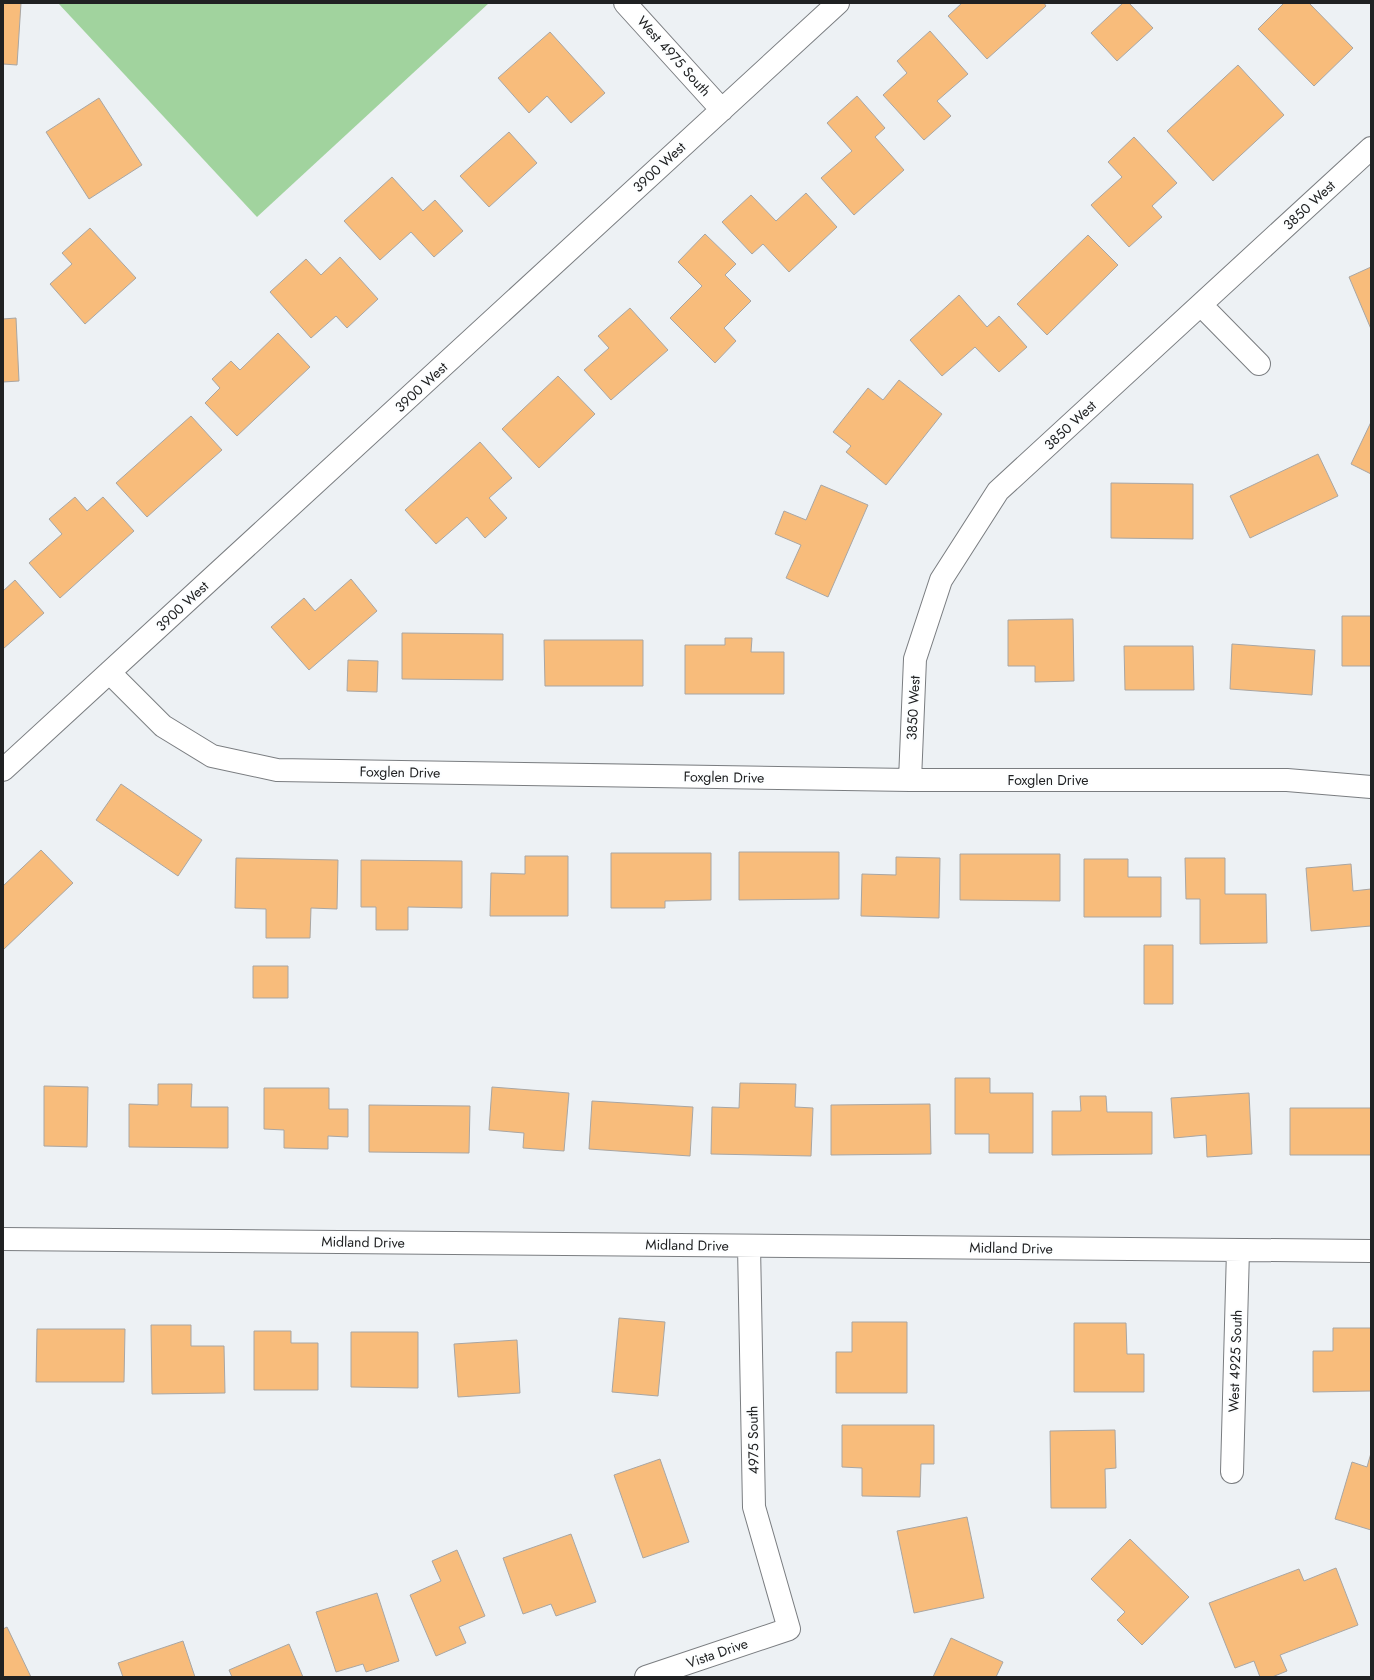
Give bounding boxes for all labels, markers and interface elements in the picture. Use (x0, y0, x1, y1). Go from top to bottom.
street label: West 4975 South (633, 11, 715, 101)
street label: 3900 West (628, 137, 690, 197)
street label: 3850 West (1279, 175, 1340, 234)
street label: 3900 West (390, 357, 452, 417)
street label: 3850 West (1040, 395, 1101, 454)
street label: 3900 West (151, 576, 213, 636)
street label: 3850 West (901, 675, 925, 741)
street label: Foxglen Drive (359, 761, 441, 783)
street label: Foxglen Drive (683, 766, 765, 788)
street label: Foxglen Drive (1008, 770, 1088, 790)
street label: Midland Drive (321, 1231, 405, 1253)
street label: Midland Drive (645, 1234, 729, 1256)
street label: Midland Drive (969, 1237, 1053, 1259)
street label: West 4925 South (1223, 1309, 1247, 1413)
street label: 4975 South (742, 1406, 764, 1474)
street label: Vista Drive (684, 1633, 750, 1673)

